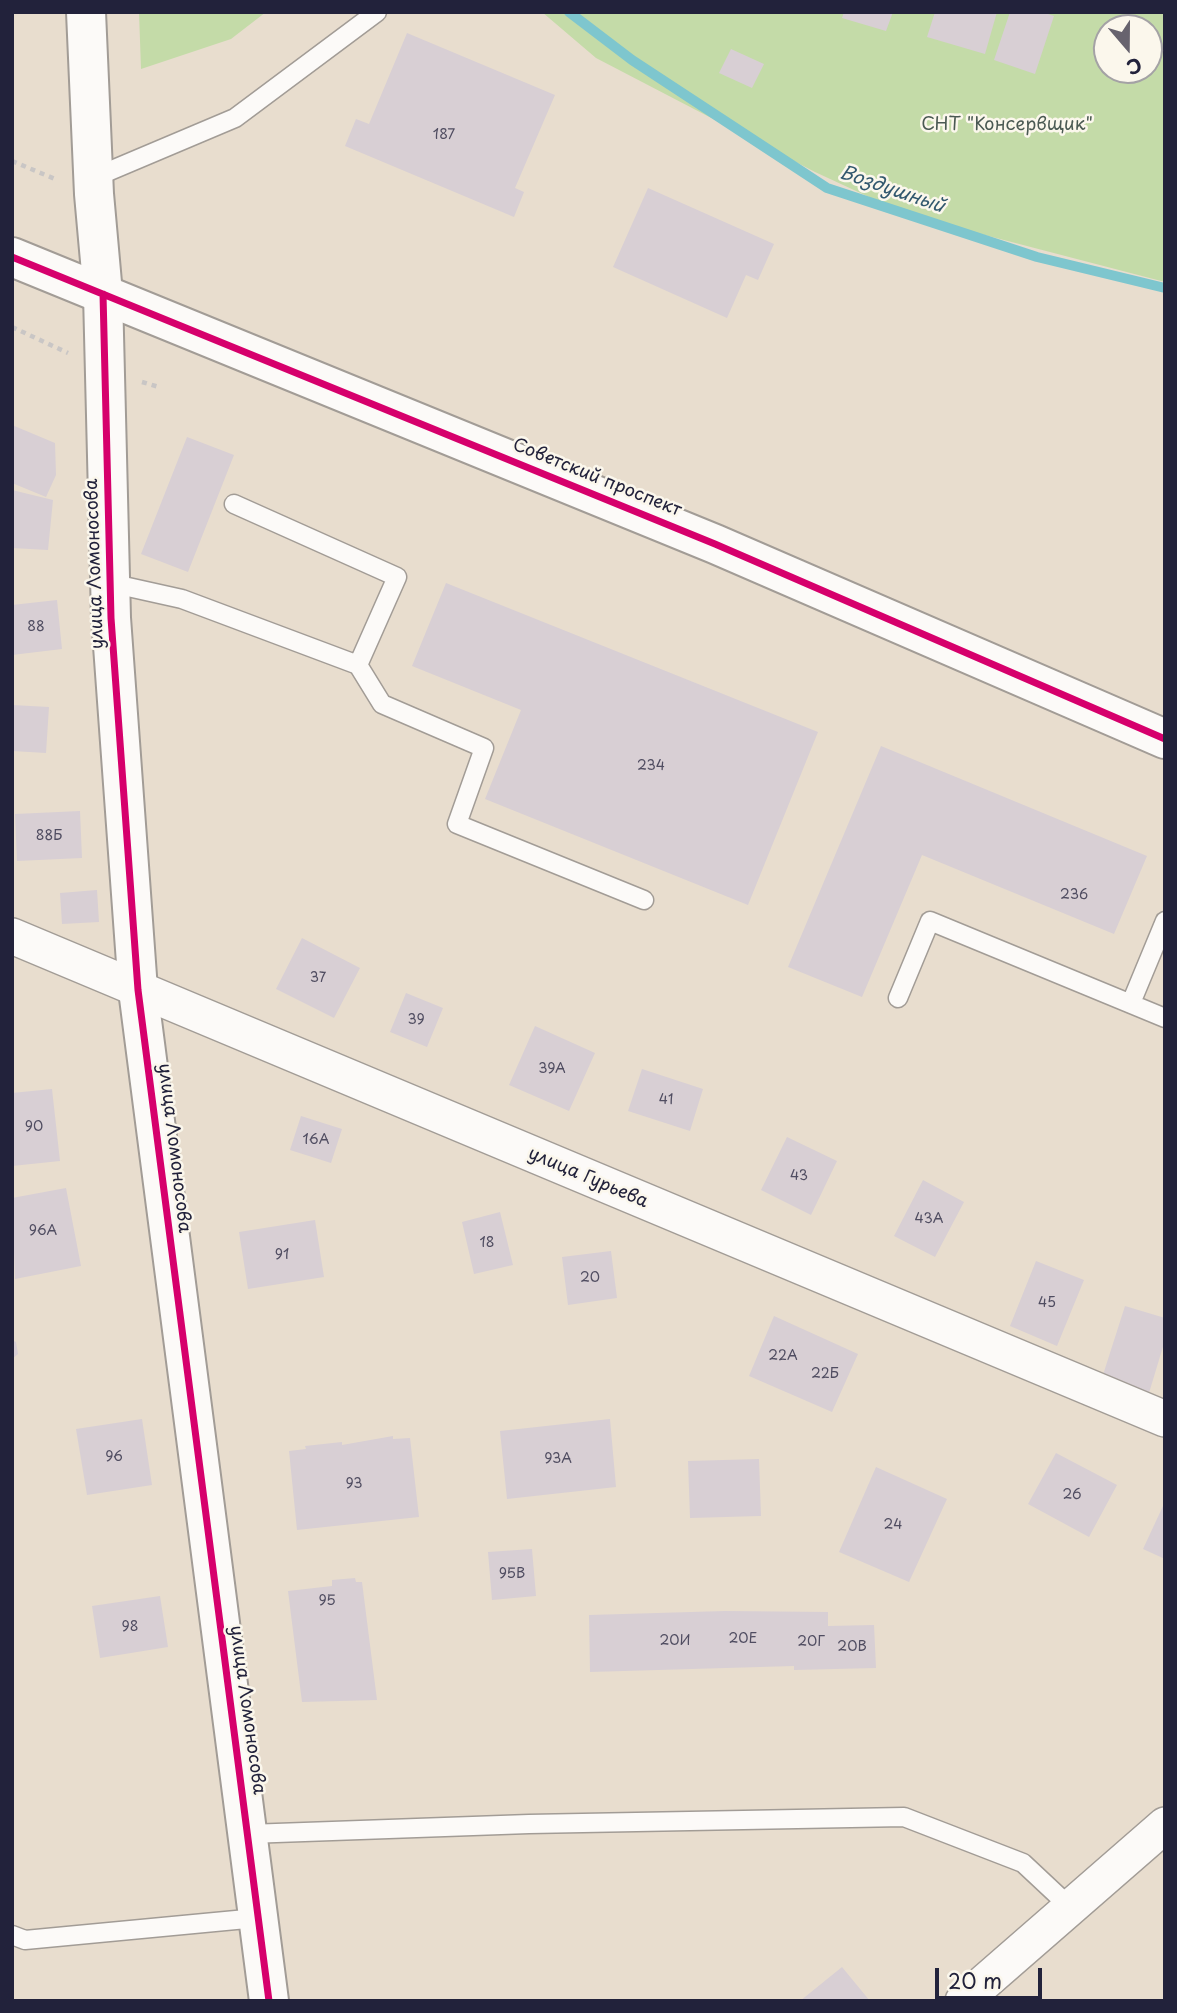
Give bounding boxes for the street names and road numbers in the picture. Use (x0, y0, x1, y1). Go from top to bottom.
street label: Советский проспект (509, 434, 685, 522)
street label: улица Ломоносова (81, 478, 109, 650)
street label: улица Ломоносова (153, 1062, 195, 1234)
street label: улица Гурьева (525, 1143, 651, 1213)
street label: улица Ломоносова (224, 1624, 270, 1796)

